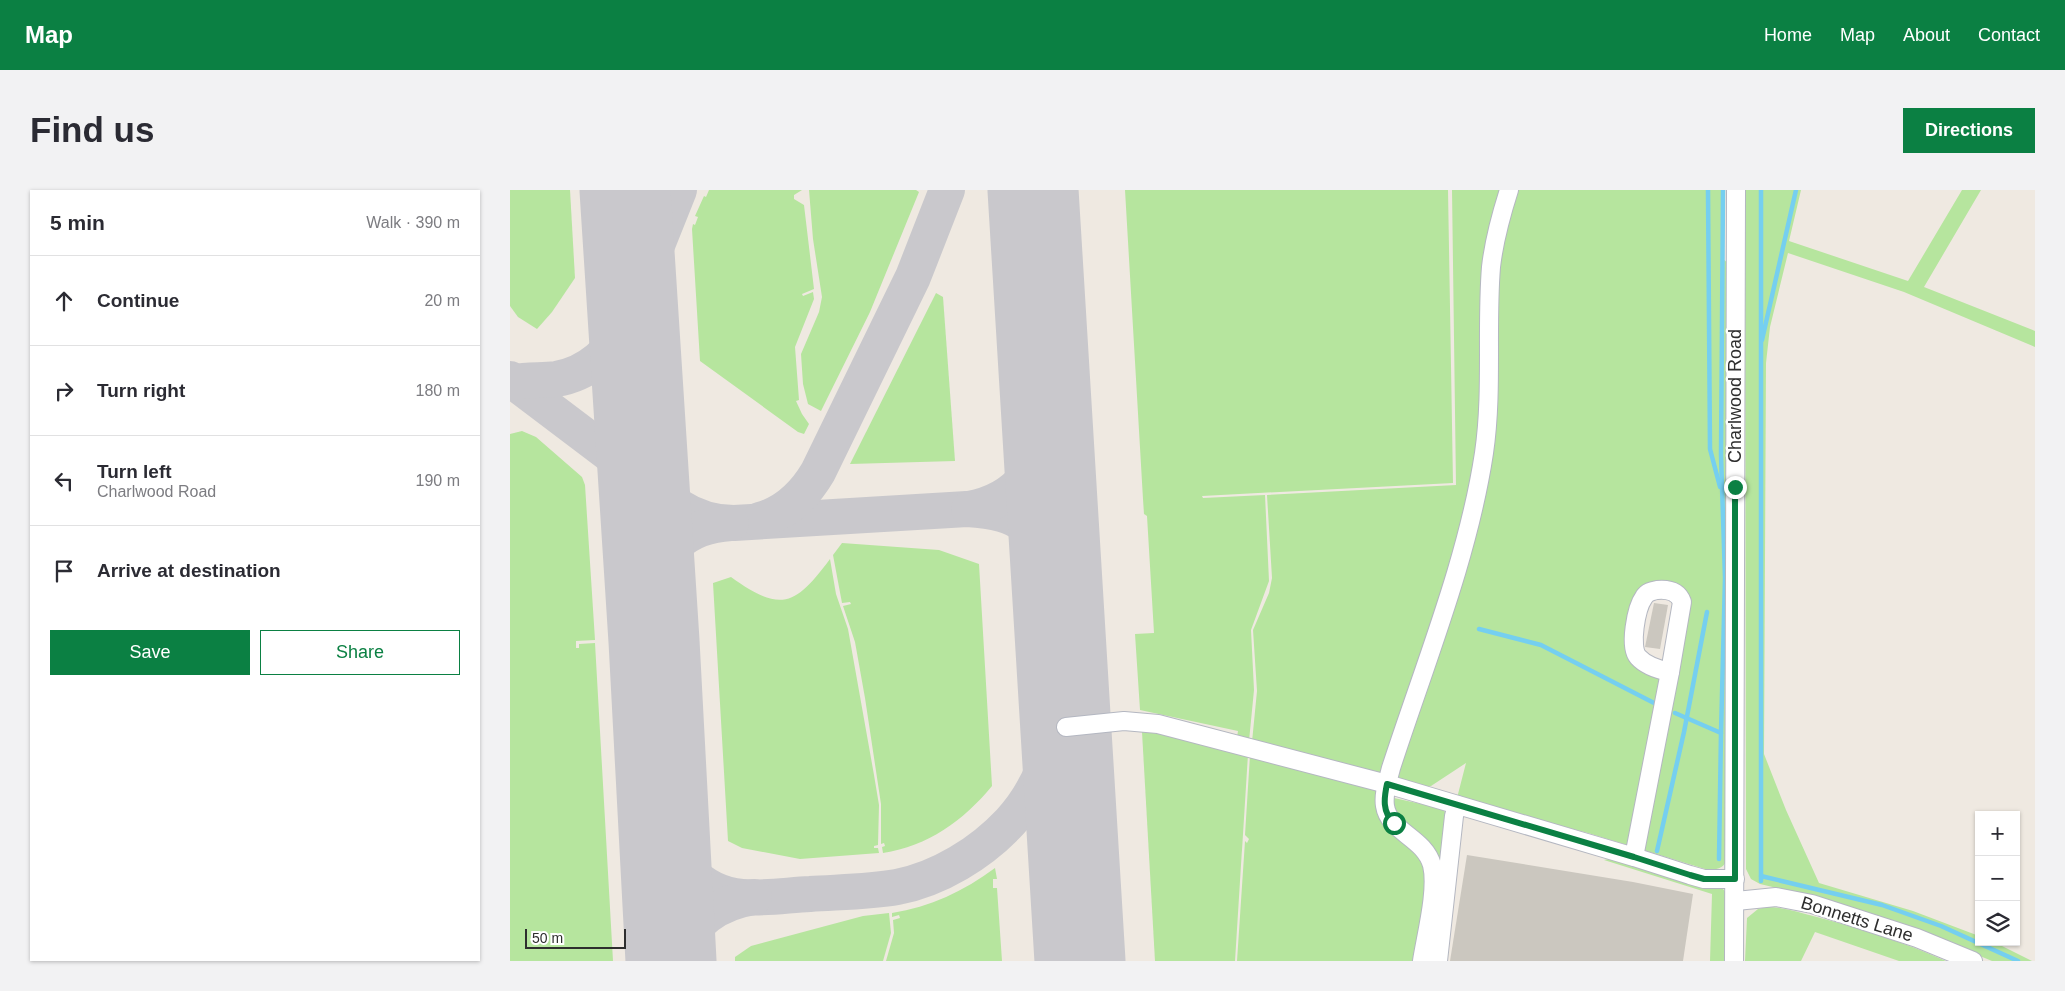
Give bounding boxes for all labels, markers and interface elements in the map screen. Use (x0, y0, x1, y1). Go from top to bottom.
text: Map (25, 21, 73, 48)
text: Home (1764, 25, 1812, 45)
text: Map (1840, 25, 1875, 45)
text: About (1903, 25, 1950, 45)
text: Contact (1978, 25, 2040, 45)
button: Directions (1903, 108, 2035, 153)
text: Find us (30, 110, 154, 149)
text: 5 min (50, 211, 105, 234)
text: Walk · 390 m (366, 214, 460, 231)
icon: ahead (50, 287, 78, 315)
text: Continue (97, 290, 179, 311)
text: 20 m (424, 292, 460, 309)
street label: Charlwood Road (1725, 329, 1745, 463)
icon: right (50, 377, 78, 405)
text: Turn right (97, 380, 185, 401)
text: 180 m (416, 382, 460, 399)
text: Turn left (97, 461, 172, 482)
icon: left (50, 467, 78, 495)
text: 190 m (416, 472, 460, 489)
route end (1724, 476, 1747, 499)
text: Charlwood Road (97, 483, 216, 500)
icon: arrive (50, 557, 78, 585)
text: Arrive at destination (97, 560, 281, 581)
button: Save (50, 630, 250, 675)
button: Share (260, 630, 460, 675)
map controls (1975, 811, 2020, 946)
button: + (1975, 811, 2020, 856)
route start (1383, 812, 1406, 835)
button: − (1975, 856, 2020, 901)
street label: Bonnetts Lane (1799, 892, 1915, 946)
button: layers (1975, 901, 2020, 946)
scale bar (525, 926, 626, 949)
text: 50 m (532, 930, 563, 946)

